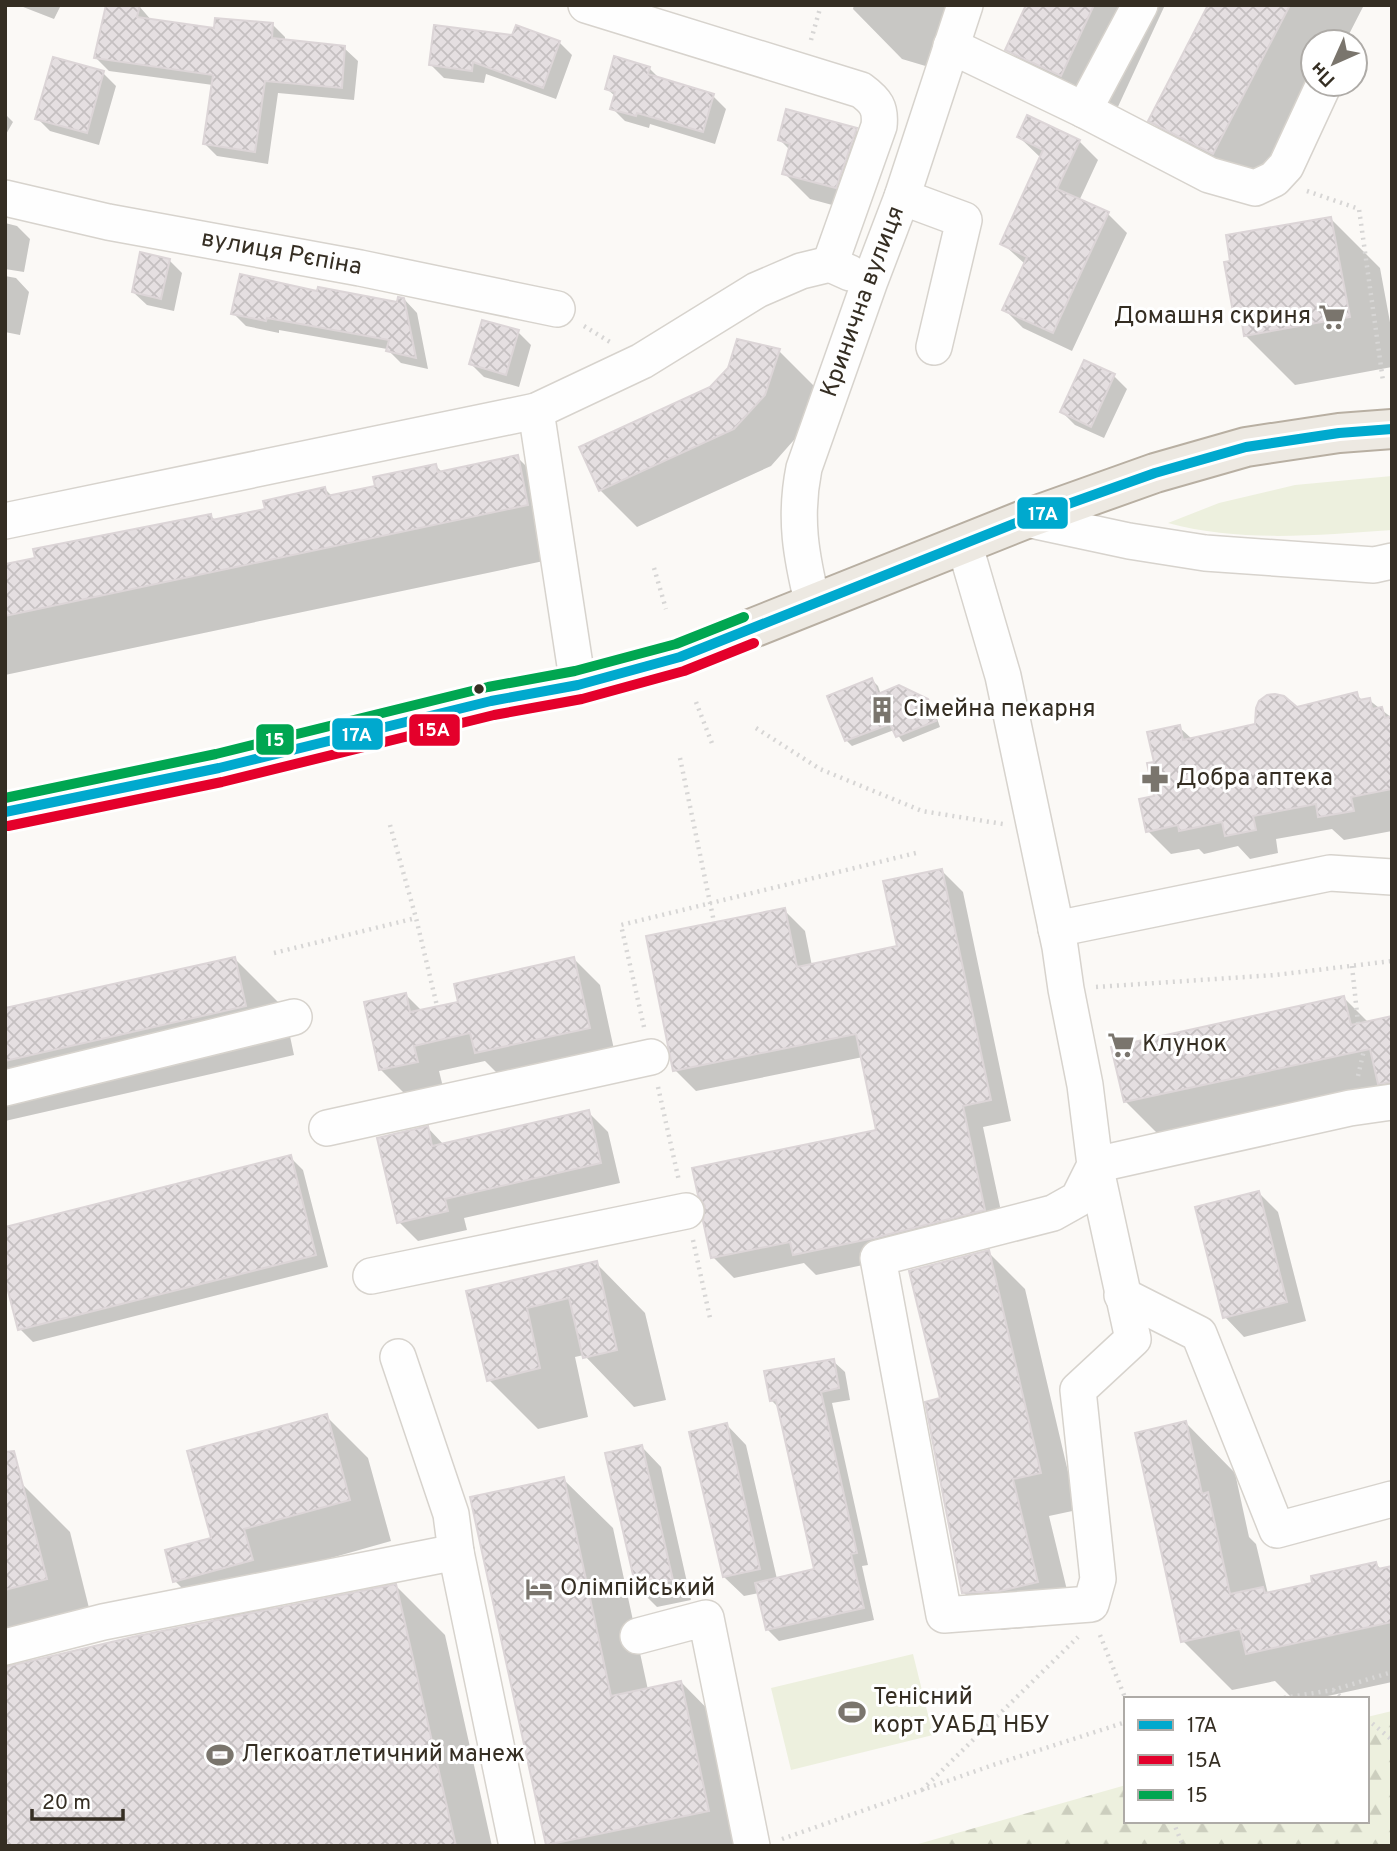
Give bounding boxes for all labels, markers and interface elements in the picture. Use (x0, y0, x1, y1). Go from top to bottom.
north arrow (1299, 28, 1369, 98)
text: Пн (1306, 56, 1341, 91)
street label: Кринична вулиця (815, 202, 912, 402)
street label: вулиця Рєпіна (199, 224, 364, 283)
place label: Домашня скриня (1114, 302, 1311, 332)
supermarket icon: Домашня скриня (1317, 302, 1347, 332)
line badge: 17А (1016, 496, 1069, 530)
text: 17А (1028, 503, 1058, 527)
unlabelled marker (472, 682, 486, 696)
building icon: Сімейна пекарня (867, 695, 897, 725)
place label: Сімейна пекарня (903, 695, 1096, 725)
line badge: 15А (408, 713, 461, 747)
line badge: 17А (331, 717, 384, 751)
text: 15А (418, 719, 451, 743)
line badge: 15 (255, 723, 295, 756)
text: 17А (342, 724, 372, 748)
text: 15 (265, 729, 285, 753)
pharmacy icon: Добра аптека (1140, 764, 1170, 794)
place label: Добра аптека (1176, 764, 1333, 794)
supermarket icon: Клунок (1106, 1030, 1136, 1060)
place label: Клунок (1142, 1030, 1227, 1060)
hotel icon: Олімпійський (524, 1574, 554, 1604)
place label: Олімпійський (560, 1574, 715, 1604)
place label: Тенісний корт УАБД НБУ (873, 1683, 1050, 1741)
sports icon: Тенісний корт УАБД НБУ (837, 1697, 867, 1727)
legend (1124, 1697, 1369, 1823)
text: 17А (1187, 1713, 1218, 1740)
sports icon: Легкоатлетичний манеж (205, 1740, 235, 1770)
place label: Легкоатлетичний манеж (241, 1740, 525, 1770)
text: 15А (1187, 1748, 1222, 1775)
scale bar (32, 1778, 122, 1822)
text: 15 (1187, 1783, 1208, 1810)
text: 20 m (42, 1790, 91, 1817)

